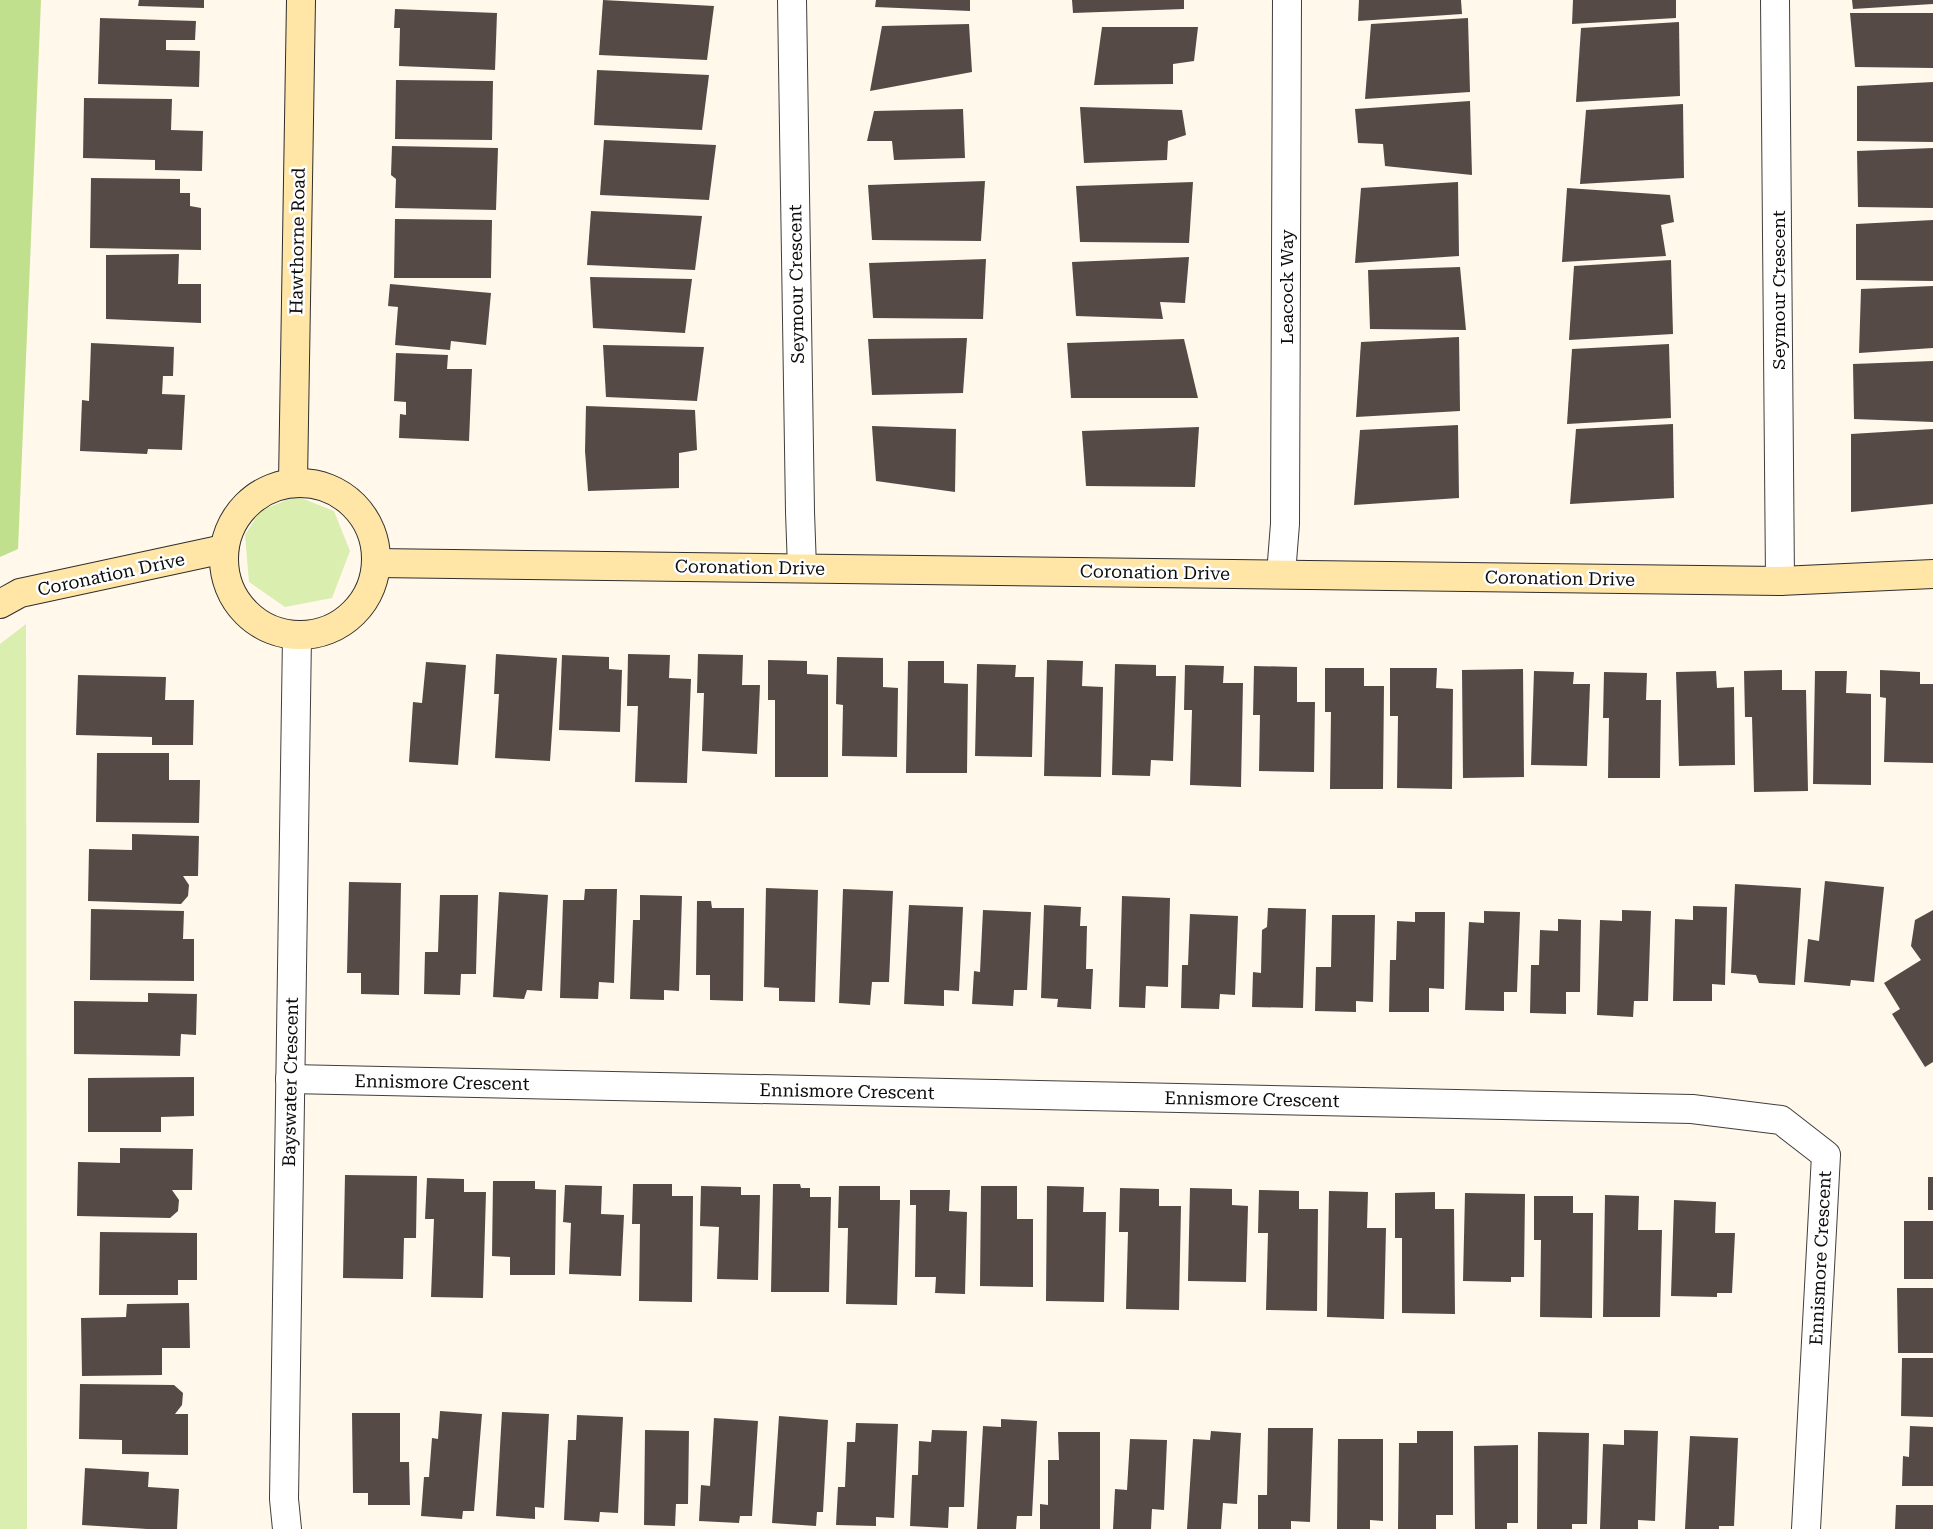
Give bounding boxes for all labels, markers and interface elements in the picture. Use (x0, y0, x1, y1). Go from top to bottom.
street label: Hawthorne Road (285, 167, 309, 315)
street label: Seymour Crescent (784, 204, 808, 364)
street label: Seymour Crescent (1768, 210, 1789, 370)
street label: Leacock Way (1276, 229, 1297, 345)
street label: Coronation Drive (35, 548, 187, 600)
street label: Coronation Drive (675, 555, 825, 579)
street label: Coronation Drive (1080, 560, 1230, 584)
street label: Coronation Drive (1485, 566, 1635, 590)
street label: Bayswater Crescent (278, 997, 302, 1167)
street label: Ennismore Crescent (354, 1070, 530, 1094)
street label: Ennismore Crescent (759, 1079, 935, 1103)
street label: Ennismore Crescent (1164, 1087, 1340, 1111)
street label: Ennismore Crescent (1805, 1170, 1835, 1346)

